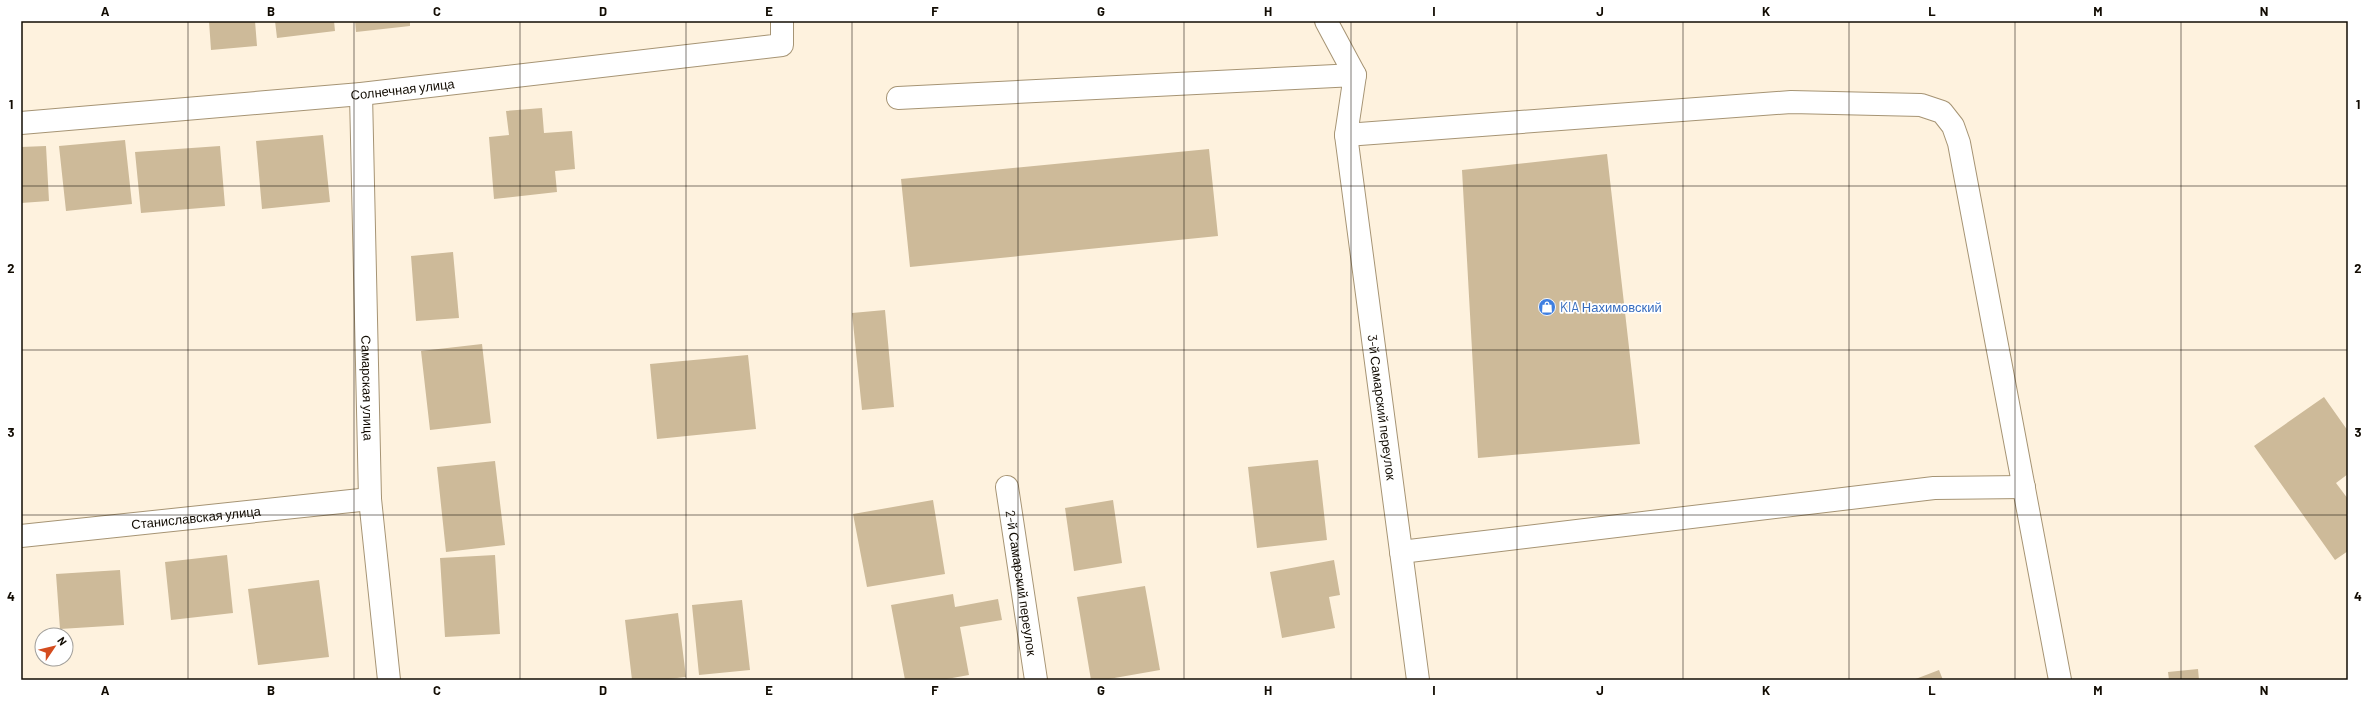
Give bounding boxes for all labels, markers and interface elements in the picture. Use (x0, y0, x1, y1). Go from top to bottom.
text: A (101, 3, 110, 19)
text: B (267, 3, 275, 19)
text: C (433, 3, 441, 19)
text: D (599, 3, 607, 19)
text: E (765, 3, 773, 19)
text: F (931, 3, 939, 19)
text: G (1097, 3, 1105, 19)
text: H (1264, 3, 1272, 19)
text: I (1432, 3, 1436, 19)
text: J (1596, 3, 1604, 19)
text: K (1762, 3, 1770, 19)
text: L (1928, 3, 1936, 19)
text: M (2093, 3, 2103, 19)
text: N (2260, 3, 2268, 19)
street label: Солнечная улица (350, 75, 456, 103)
text: 1 (9, 96, 13, 112)
text: 1 (2356, 96, 2360, 112)
text: 2 (7, 260, 15, 276)
text: 2 (2354, 260, 2362, 276)
shop icon: KIA Нахимовский (1537, 297, 1557, 317)
place label: KIA Нахимовский (1560, 299, 1662, 315)
street label: 3-й Самарский переулок (1364, 334, 1400, 481)
street label: Самарская улица (358, 335, 377, 442)
text: 3 (7, 424, 15, 440)
text: 3 (2354, 424, 2362, 440)
street label: Станиславская улица (130, 503, 262, 532)
street label: 2-й Самарский переулок (1003, 509, 1040, 657)
text: 4 (7, 588, 15, 604)
text: 4 (2354, 588, 2362, 604)
north arrow (34, 627, 74, 667)
text: N (55, 634, 70, 648)
text: A (101, 682, 110, 698)
text: B (267, 682, 275, 698)
text: C (433, 682, 441, 698)
text: D (599, 682, 607, 698)
text: E (765, 682, 773, 698)
text: F (931, 682, 939, 698)
text: G (1097, 682, 1105, 698)
text: H (1264, 682, 1272, 698)
text: I (1432, 682, 1436, 698)
text: J (1596, 682, 1604, 698)
text: K (1762, 682, 1770, 698)
text: L (1928, 682, 1936, 698)
text: M (2093, 682, 2103, 698)
text: N (2260, 682, 2268, 698)

